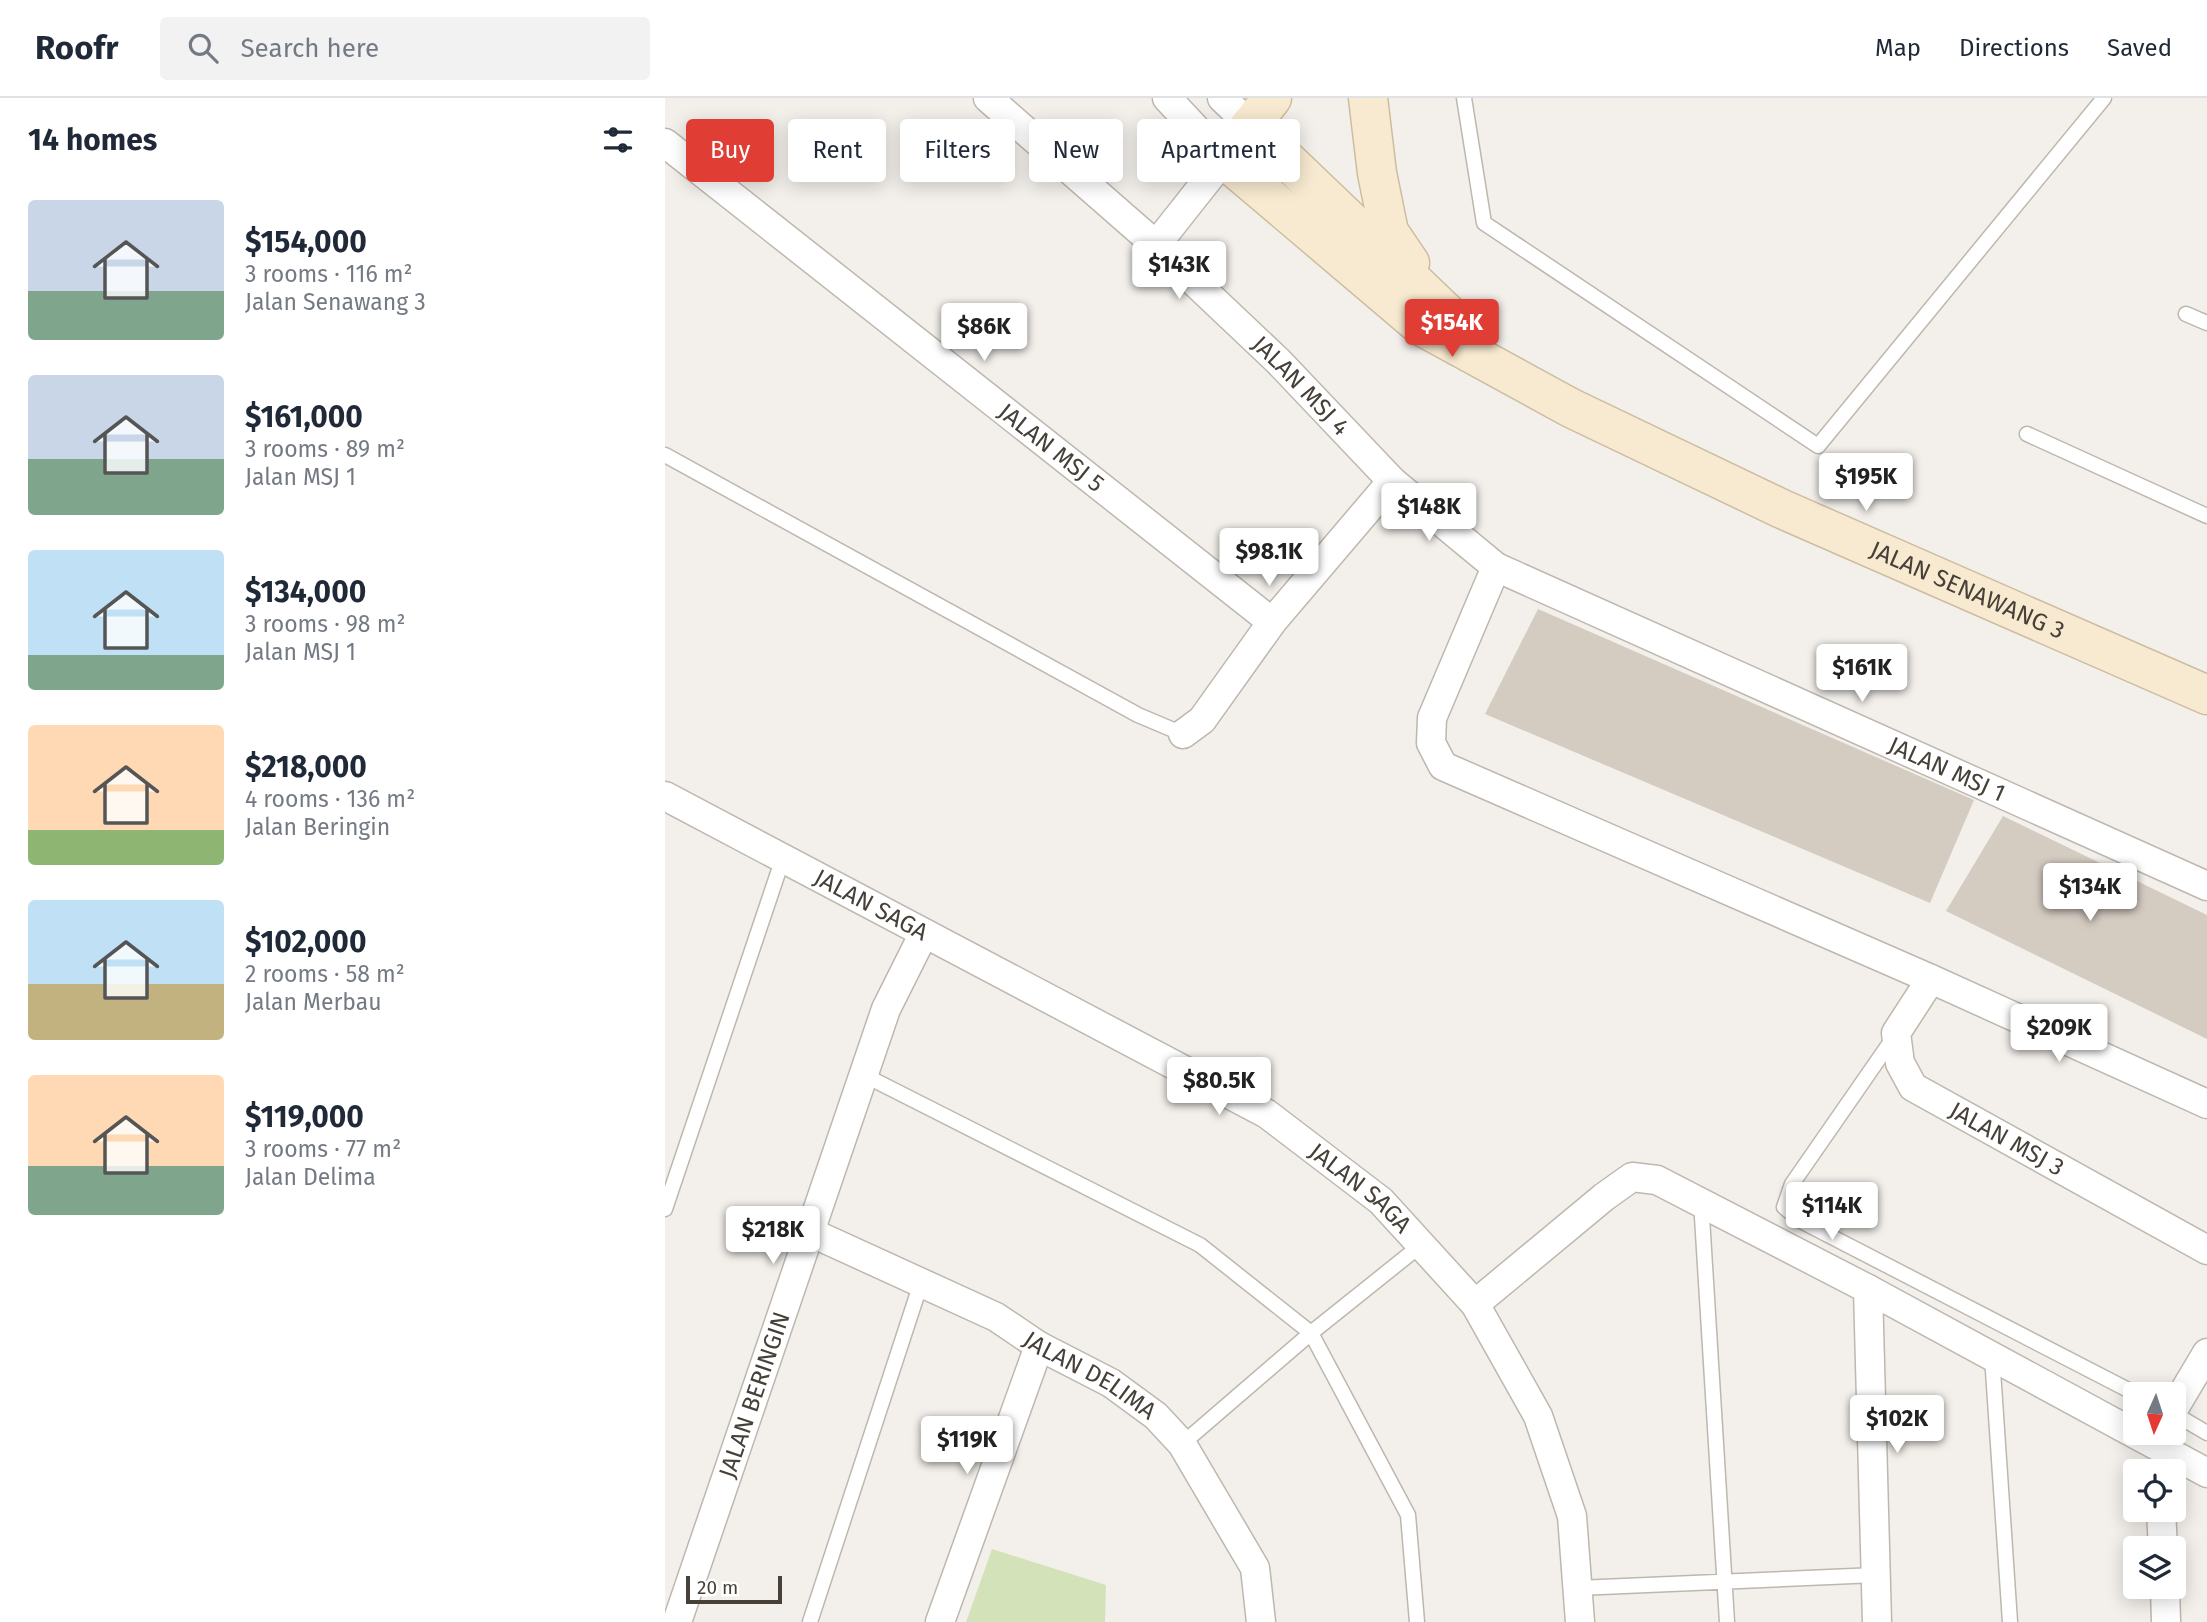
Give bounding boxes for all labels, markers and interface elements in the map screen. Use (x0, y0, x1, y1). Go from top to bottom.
search box (160, 17, 650, 80)
text: Roofr (35, 28, 118, 68)
icon: search (184, 29, 222, 67)
text: Search here (240, 33, 379, 64)
text: Map (1875, 34, 1921, 62)
text: Directions (1959, 34, 2069, 62)
text: Saved (2107, 34, 2172, 62)
chip: Buy (686, 119, 774, 182)
chip: Rent (788, 119, 886, 182)
chip: Filters (900, 119, 1015, 182)
chip: New (1029, 119, 1123, 182)
chip: Apartment (1137, 119, 1300, 182)
icon: filters (599, 121, 637, 159)
text: 14 homes (28, 122, 157, 158)
text: $154,000 (245, 224, 367, 260)
icon: home (84, 228, 168, 312)
pin: $143K (1130, 242, 1228, 301)
text: $143K (1148, 250, 1210, 278)
text: 3 rooms · 116 m² (245, 260, 413, 288)
text: Jalan Senawang 3 (245, 288, 426, 316)
pin: $154K (1403, 300, 1501, 359)
pin: $86K (943, 303, 1025, 363)
text: $154K (1421, 308, 1483, 336)
text: $86K (957, 312, 1011, 340)
street label: JALAN MSJ 4 (1246, 330, 1355, 441)
street label: JALAN MSJ 5 (993, 398, 1110, 498)
text: $161,000 (245, 399, 363, 435)
icon: home (84, 403, 168, 487)
text: 3 rooms · 89 m² (245, 435, 405, 463)
pin: $195K (1817, 454, 1915, 513)
text: $195K (1835, 462, 1897, 490)
text: Jalan MSJ 1 (245, 463, 356, 491)
pin: $148K (1380, 484, 1478, 543)
text: $148K (1397, 492, 1461, 520)
pin: $98.1K (1212, 528, 1326, 588)
street label: JALAN SENAWANG 3 (1866, 535, 2069, 645)
text: $98.1K (1236, 537, 1302, 565)
text: $134,000 (245, 574, 366, 610)
icon: home (84, 578, 168, 662)
text: 3 rooms · 98 m² (245, 610, 405, 638)
text: Jalan MSJ 1 (245, 638, 356, 666)
pin: $161K (1813, 644, 1911, 704)
text: $161K (1832, 653, 1892, 681)
street label: JALAN MSJ 1 (1884, 731, 2009, 808)
text: $218,000 (245, 749, 367, 785)
icon: home (84, 753, 168, 837)
text: 4 rooms · 136 m² (245, 785, 415, 813)
text: Jalan Beringin (245, 813, 390, 841)
street label: JALAN SAGA (809, 863, 933, 947)
pin: $134K (2041, 864, 2139, 923)
text: $134K (2059, 872, 2121, 900)
text: $102,000 (245, 924, 366, 960)
icon: home (84, 928, 168, 1012)
text: 2 rooms · 58 m² (245, 960, 405, 988)
text: Jalan Merbau (245, 988, 382, 1016)
pin: $209K (2010, 1004, 2108, 1064)
text: $209K (2027, 1013, 2091, 1041)
pin: $80.5K (1162, 1058, 1276, 1117)
text: $80.5K (1183, 1066, 1255, 1094)
street label: JALAN MSJ 3 (1945, 1096, 2069, 1182)
text: $119,000 (245, 1099, 364, 1135)
icon: home (84, 1103, 168, 1187)
text: 3 rooms · 77 m² (245, 1135, 401, 1163)
street label: JALAN SAGA (1304, 1137, 1417, 1239)
text: Jalan Delima (245, 1163, 376, 1191)
pin: $114K (1783, 1182, 1881, 1242)
text: $114K (1802, 1191, 1862, 1219)
pin: $218K (724, 1206, 822, 1266)
text: $218K (742, 1215, 804, 1243)
street label: JALAN BERINGIN (713, 1308, 796, 1482)
street label: JALAN DELIMA (1018, 1325, 1162, 1425)
north arrow (2123, 1382, 2186, 1446)
map controls (2123, 1382, 2186, 1599)
pin: $102K (1848, 1396, 1946, 1455)
text: $102K (1866, 1404, 1928, 1432)
pin: $119K (918, 1416, 1016, 1476)
text: $119K (937, 1425, 997, 1453)
button: locate (2123, 1459, 2186, 1522)
button: layers (2123, 1536, 2186, 1599)
scale bar (686, 1573, 782, 1605)
text: 20 m (697, 1576, 738, 1599)

